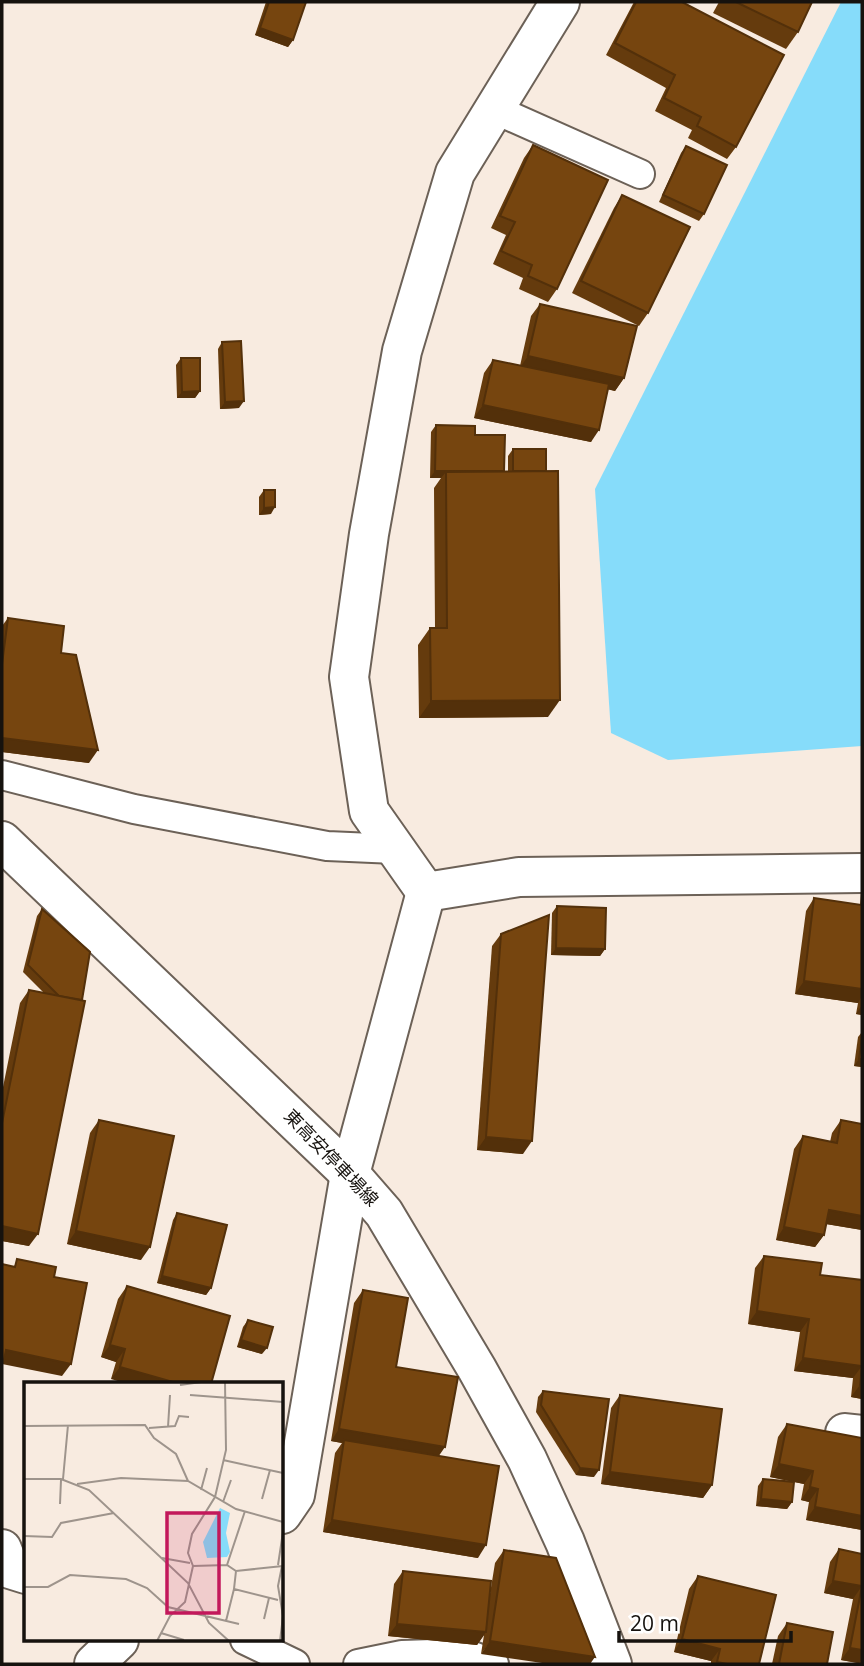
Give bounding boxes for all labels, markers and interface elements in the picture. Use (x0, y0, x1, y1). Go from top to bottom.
street label: 東高安停車場線 (279, 1104, 384, 1211)
inset map (24, 1382, 284, 1642)
scale bar (619, 1600, 790, 1644)
text: 20 m (630, 1609, 679, 1637)

